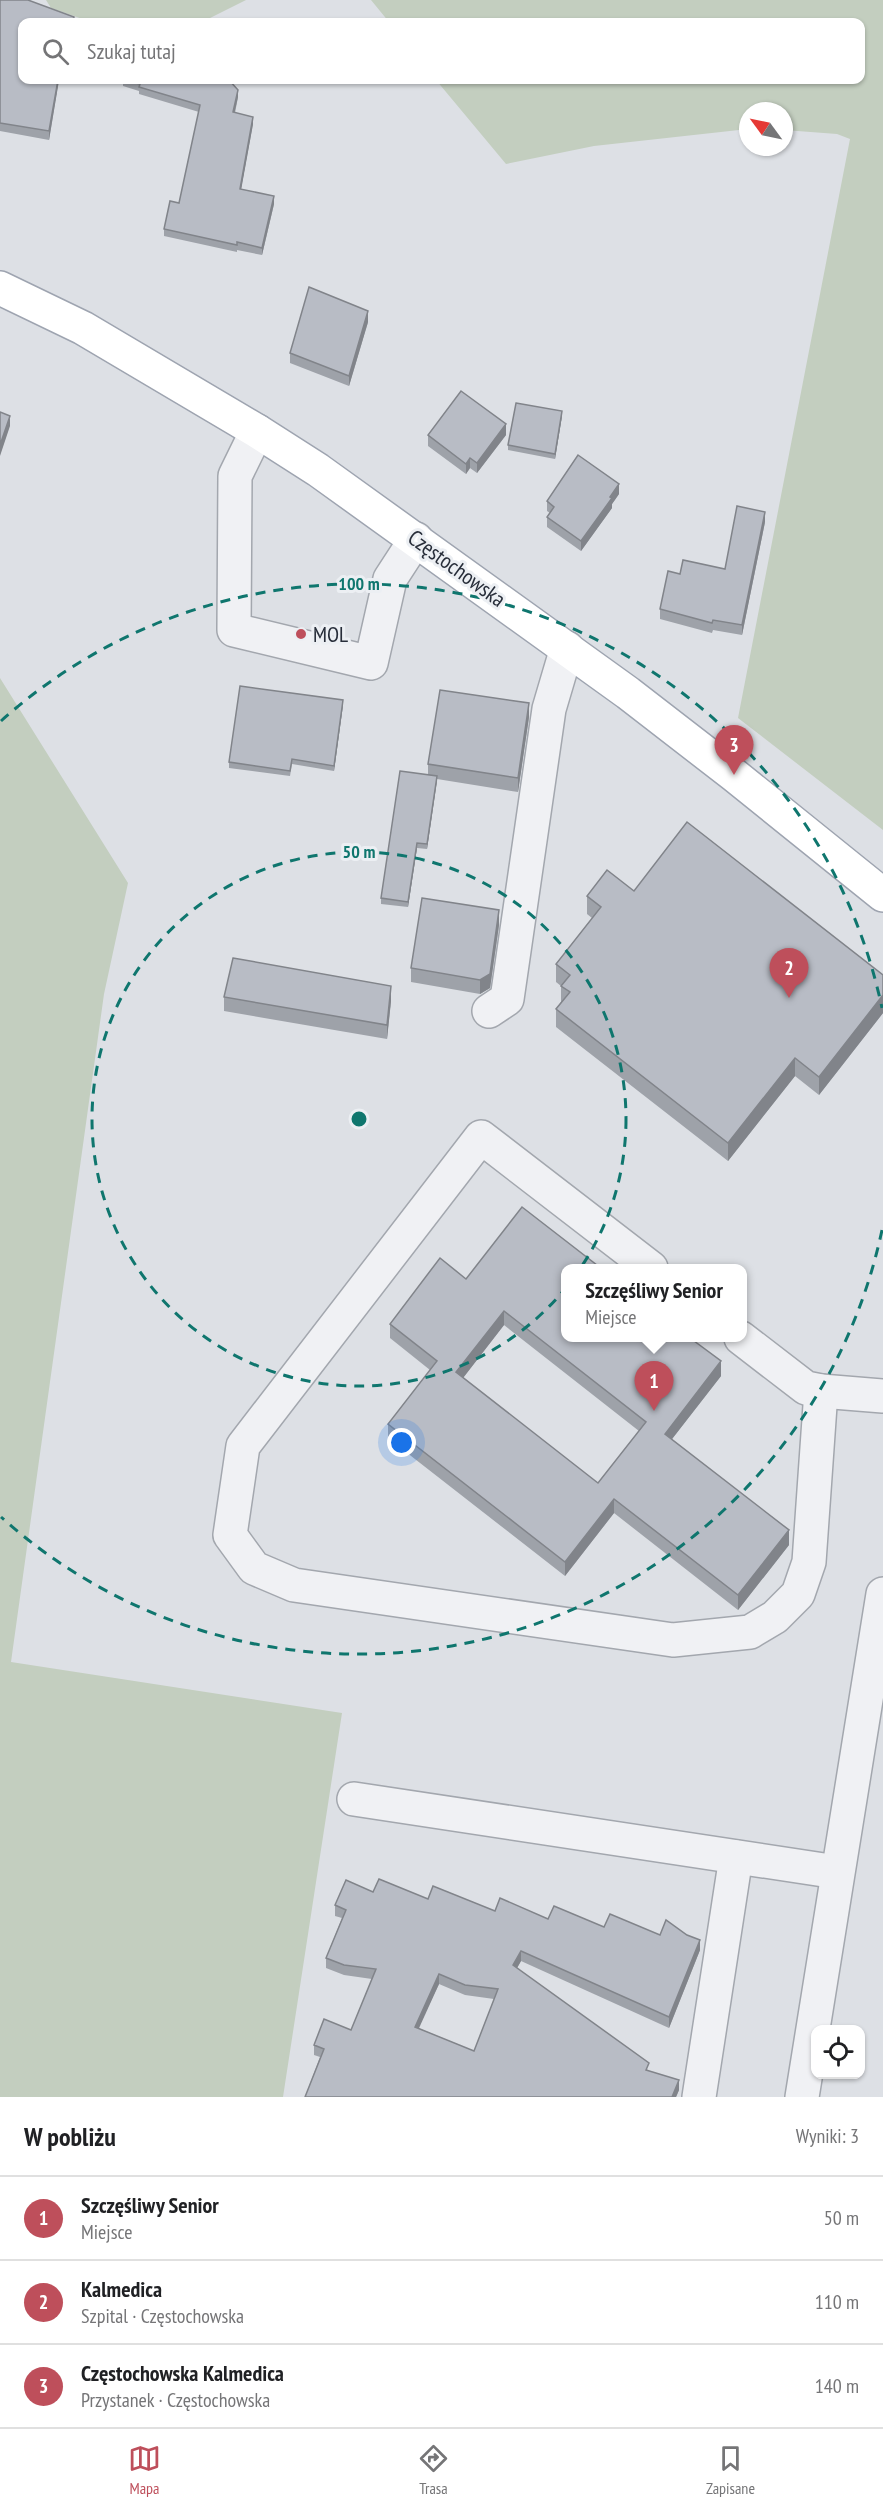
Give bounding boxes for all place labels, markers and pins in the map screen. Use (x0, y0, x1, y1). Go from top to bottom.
place label: MOL (313, 620, 348, 648)
marker: MOL (294, 627, 308, 641)
pin: 3 (714, 726, 754, 775)
pin: 2 (770, 948, 808, 998)
centre of rings (349, 1109, 369, 1129)
pin: 1 (634, 1362, 674, 1411)

